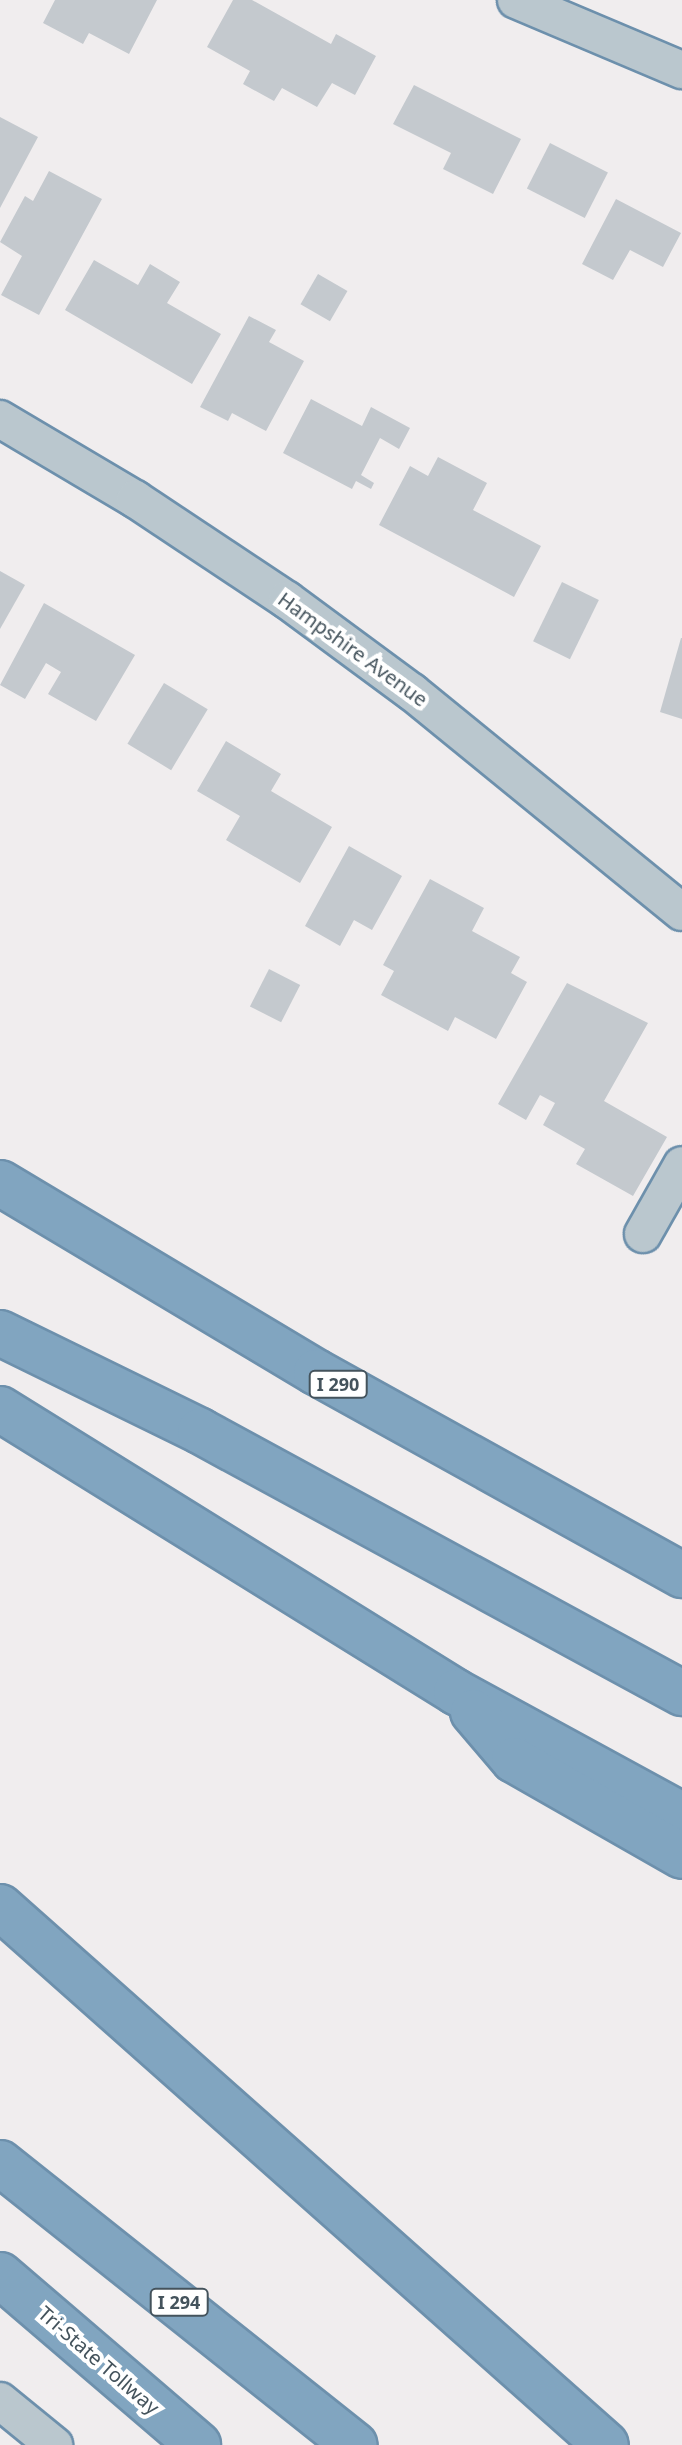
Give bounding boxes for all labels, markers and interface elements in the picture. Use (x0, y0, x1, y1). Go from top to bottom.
street label: Hampshire Avenue (274, 587, 432, 711)
road number: I 290 (308, 1370, 368, 1398)
road number: I 294 (149, 2288, 209, 2316)
street label: Tri-State Tollway (34, 2301, 164, 2419)

